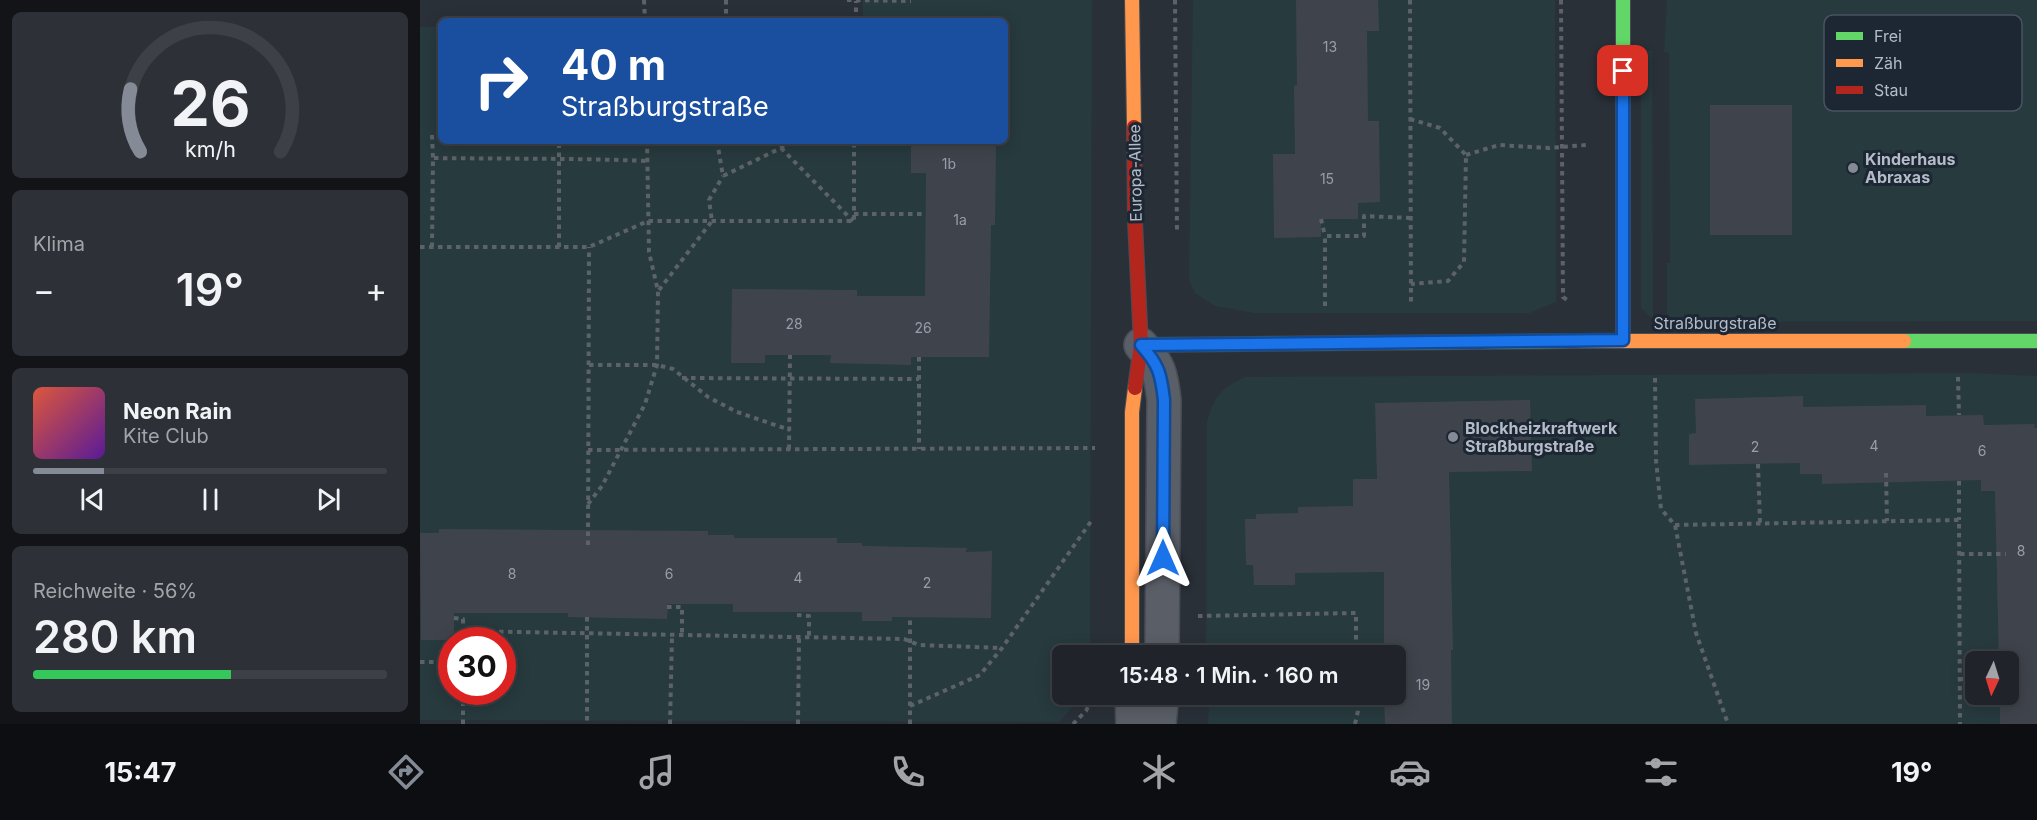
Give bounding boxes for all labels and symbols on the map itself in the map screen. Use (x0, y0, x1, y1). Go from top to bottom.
legend (1824, 15, 2022, 111)
text: Frei (1874, 26, 1902, 46)
house number: 13 (1323, 38, 1337, 55)
pin (1597, 45, 1648, 96)
text: Zäh (1874, 53, 1903, 73)
text: Stau (1874, 80, 1908, 100)
street label: Europa-Allee (1124, 124, 1146, 222)
place label: Kinderhaus Abraxas (1865, 149, 1956, 187)
house number: 1b (942, 155, 956, 172)
marker: Kinderhaus Abraxas (1846, 161, 1860, 175)
house number: 15 (1320, 170, 1334, 187)
house number: 1a (953, 211, 967, 228)
street label: Straßburgstraße (1653, 313, 1777, 333)
house number: 28 (785, 315, 803, 332)
house number: 26 (914, 319, 932, 336)
place label: Blockheizkraftwerk Straßburgstraße (1465, 418, 1618, 456)
marker: Blockheizkraftwerk Straßburgstraße (1446, 430, 1460, 444)
house number: 4 (1869, 437, 1879, 454)
house number: 2 (1751, 438, 1759, 455)
house number: 6 (1978, 442, 1986, 459)
position arrow (1131, 526, 1195, 590)
house number: 8 (2017, 542, 2025, 559)
house number: 8 (508, 565, 516, 582)
house number: 6 (665, 565, 673, 582)
house number: 4 (793, 569, 803, 586)
house number: 2 (923, 574, 931, 591)
speed limit sign: 30 (438, 627, 516, 705)
north arrow (1965, 651, 2019, 705)
house number: 19 (1416, 676, 1430, 693)

